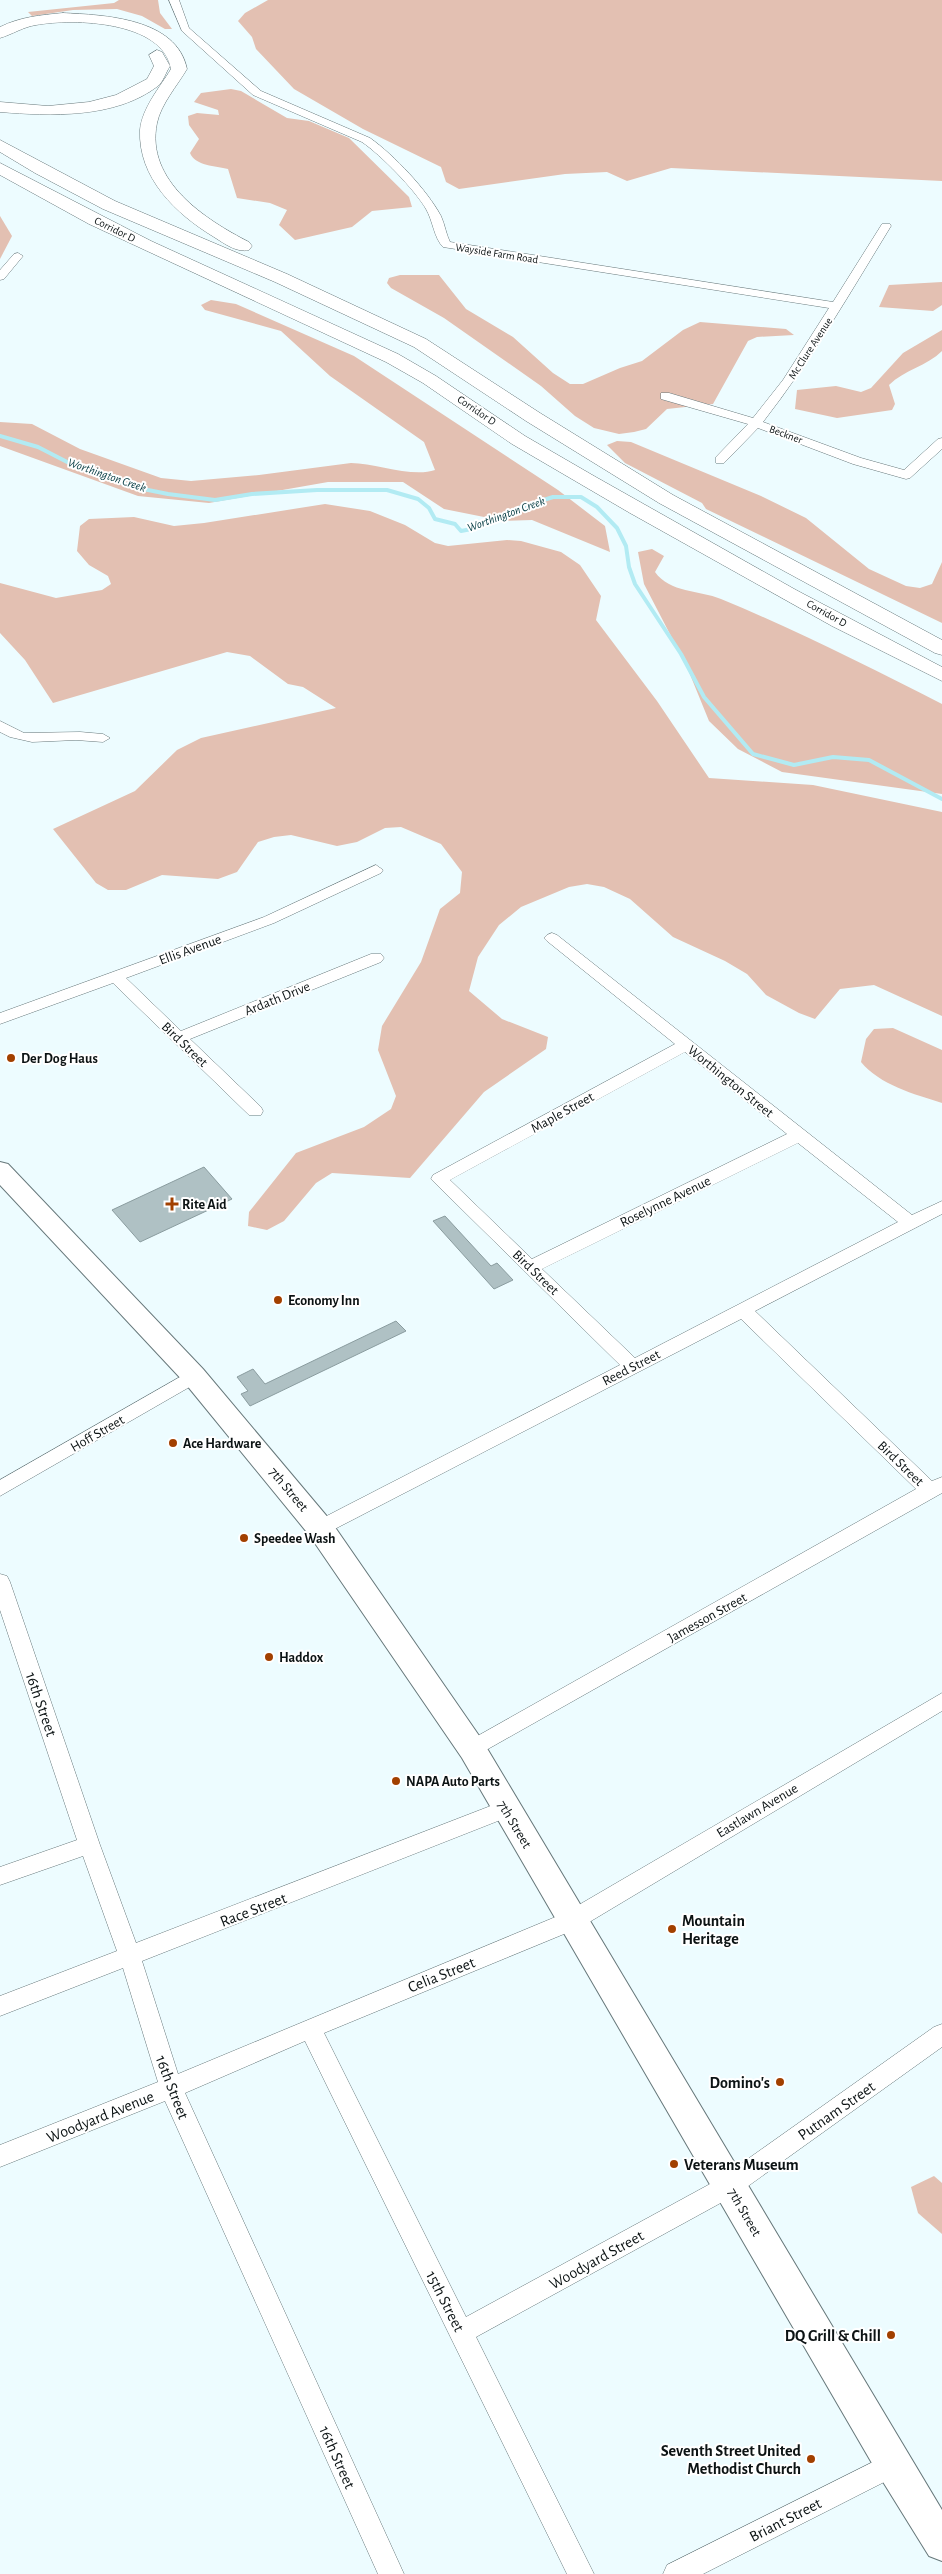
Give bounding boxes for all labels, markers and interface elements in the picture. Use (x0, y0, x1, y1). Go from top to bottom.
street label: Corridor D (93, 215, 137, 244)
street label: Wayside Farm Road (455, 242, 539, 266)
street label: Mc Clure Avenue (786, 316, 834, 381)
street label: Corridor D (455, 394, 498, 427)
street label: Beckner (768, 423, 804, 446)
water label: Worthington Creek (66, 456, 148, 494)
water label: Worthington Creek (465, 494, 547, 534)
street label: Corridor D (805, 598, 849, 629)
street label: Ellis Avenue (157, 932, 223, 968)
street label: Ardath Drive (243, 979, 312, 1018)
street label: Bird Street (159, 1020, 210, 1070)
street label: Worthington Street (685, 1043, 776, 1121)
marker: Der Dog Haus (5, 1052, 17, 1064)
place label: Der Dog Haus (21, 1052, 98, 1066)
street label: Maple Street (529, 1090, 597, 1136)
street label: Roselynne Avenue (618, 1174, 713, 1230)
marker: Rite Aid (166, 1198, 178, 1210)
place label: Rite Aid (182, 1198, 227, 1212)
street label: Bird Street (510, 1248, 561, 1298)
marker: Economy Inn (272, 1294, 284, 1306)
place label: Economy Inn (288, 1294, 360, 1308)
street label: Reed Street (600, 1347, 663, 1388)
street label: Hoff Street (68, 1413, 127, 1455)
marker: Ace Hardware (167, 1437, 179, 1449)
place label: Ace Hardware (183, 1437, 262, 1451)
street label: Bird Street (875, 1439, 926, 1489)
street label: 7th Street (266, 1465, 311, 1515)
marker: Speedee Wash (238, 1532, 250, 1544)
place label: Speedee Wash (254, 1532, 336, 1546)
street label: Jamesson Street (666, 1590, 750, 1645)
marker: Haddox (263, 1651, 275, 1663)
place label: Haddox (279, 1651, 324, 1665)
street label: 16th Street (23, 1670, 59, 1738)
marker: NAPA Auto Parts (390, 1775, 402, 1787)
place label: NAPA Auto Parts (406, 1775, 500, 1789)
street label: Eastlawn Avenue (714, 1781, 801, 1841)
street label: 7th Street (495, 1798, 534, 1851)
street label: Race Street (218, 1890, 289, 1930)
place label: Mountain Heritage (682, 1913, 745, 1947)
marker: Mountain Heritage (666, 1923, 678, 1935)
street label: Celia Street (406, 1954, 477, 1996)
street label: 16th Street (153, 2053, 191, 2121)
place label: Domino's (710, 2075, 770, 2091)
marker: Domino's (774, 2076, 786, 2088)
street label: Putnam Street (795, 2078, 878, 2143)
street label: Woodyard Avenue (44, 2088, 157, 2147)
place label: Veterans Museum (684, 2157, 799, 2173)
marker: Veterans Museum (668, 2158, 680, 2170)
street label: 7th Street (725, 2186, 764, 2239)
street label: Woodyard Street (547, 2227, 647, 2293)
street label: 15th Street (423, 2268, 467, 2334)
place label: DQ Grill & Chill (785, 2328, 881, 2345)
marker: DQ Grill & Chill (885, 2329, 897, 2341)
street label: 16th Street (316, 2424, 358, 2491)
place label: Seventh Street United Methodist Church (661, 2443, 802, 2477)
marker: Seventh Street United Methodist Church (805, 2453, 817, 2465)
street label: Briant Street (747, 2495, 824, 2545)

